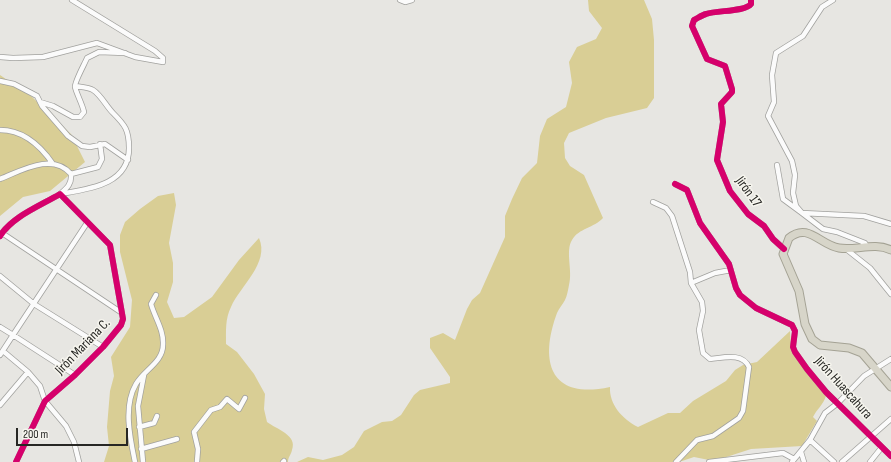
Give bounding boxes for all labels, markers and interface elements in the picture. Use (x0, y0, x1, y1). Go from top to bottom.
street label: Jirón 17 (731, 173, 765, 211)
street label: Jirón Mariana C. (52, 315, 114, 379)
street label: Jirón Huascahura (810, 353, 876, 423)
scale bar (18, 420, 130, 446)
text: 200 m (23, 427, 48, 442)

